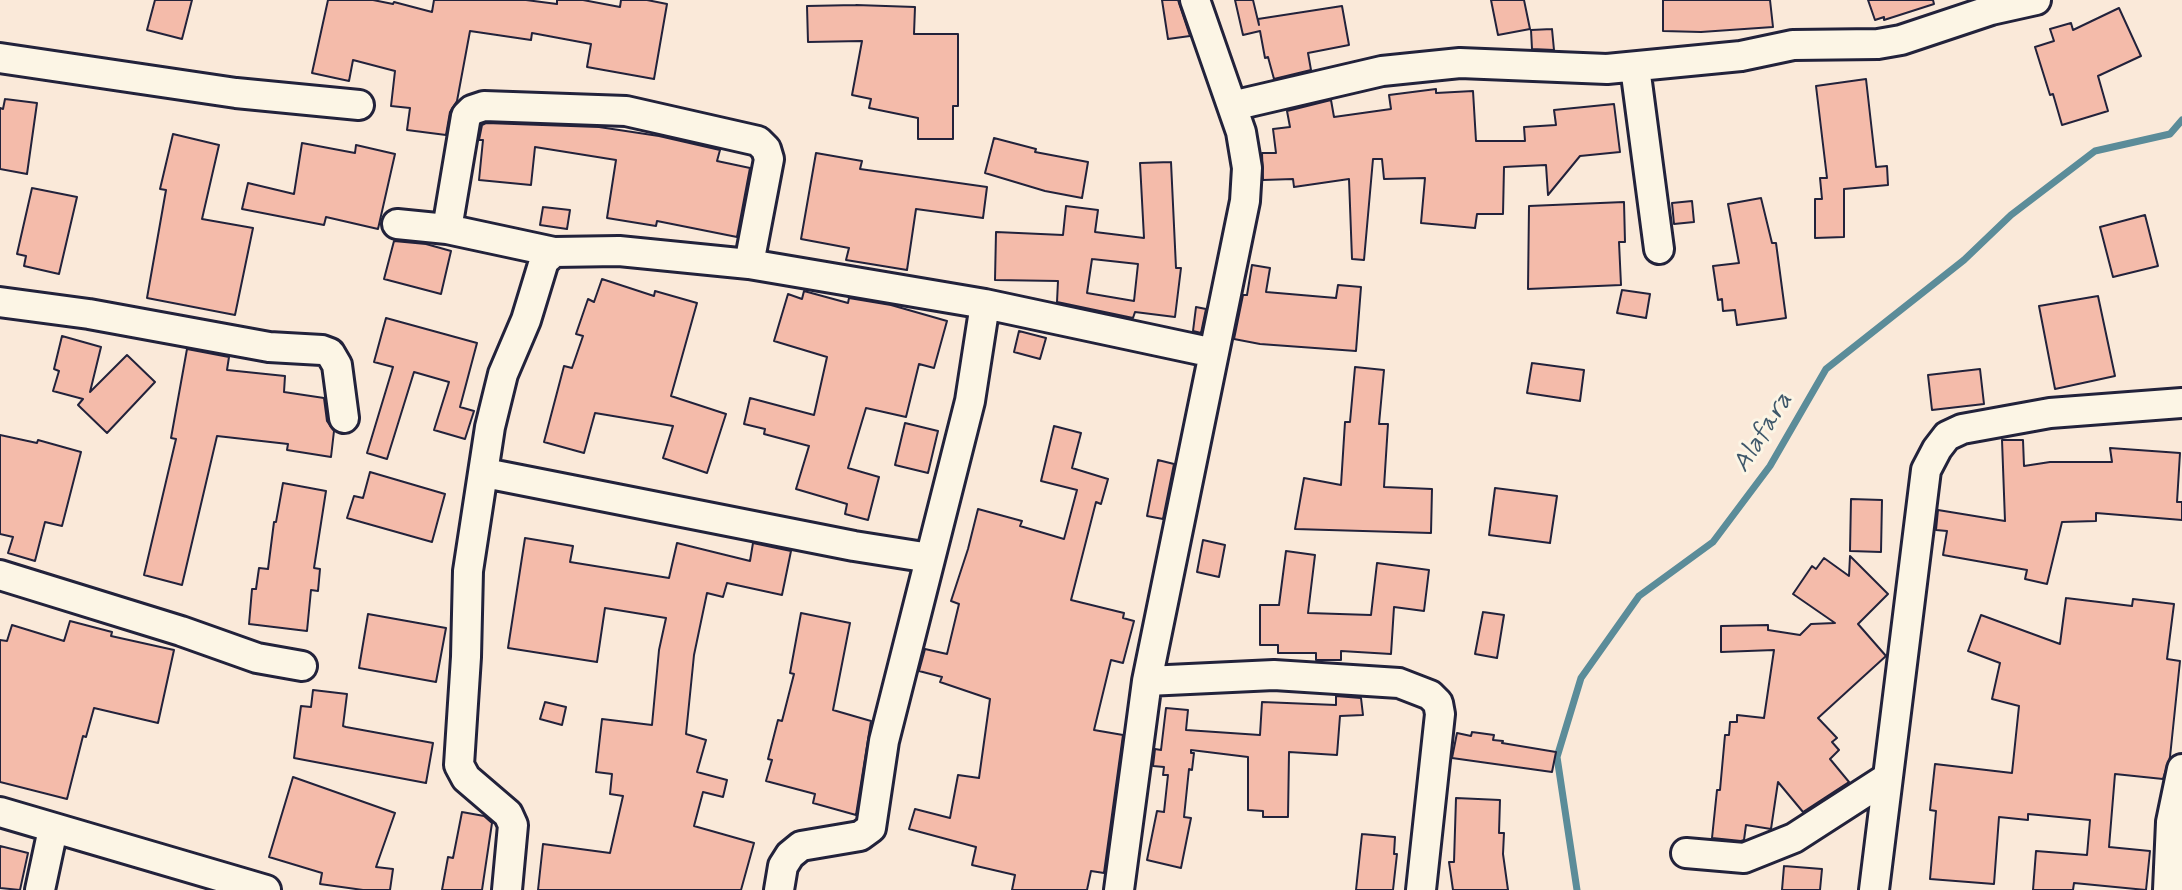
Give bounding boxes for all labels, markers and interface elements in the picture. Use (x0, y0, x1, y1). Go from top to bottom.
water label: Alafara (1727, 387, 1801, 479)

